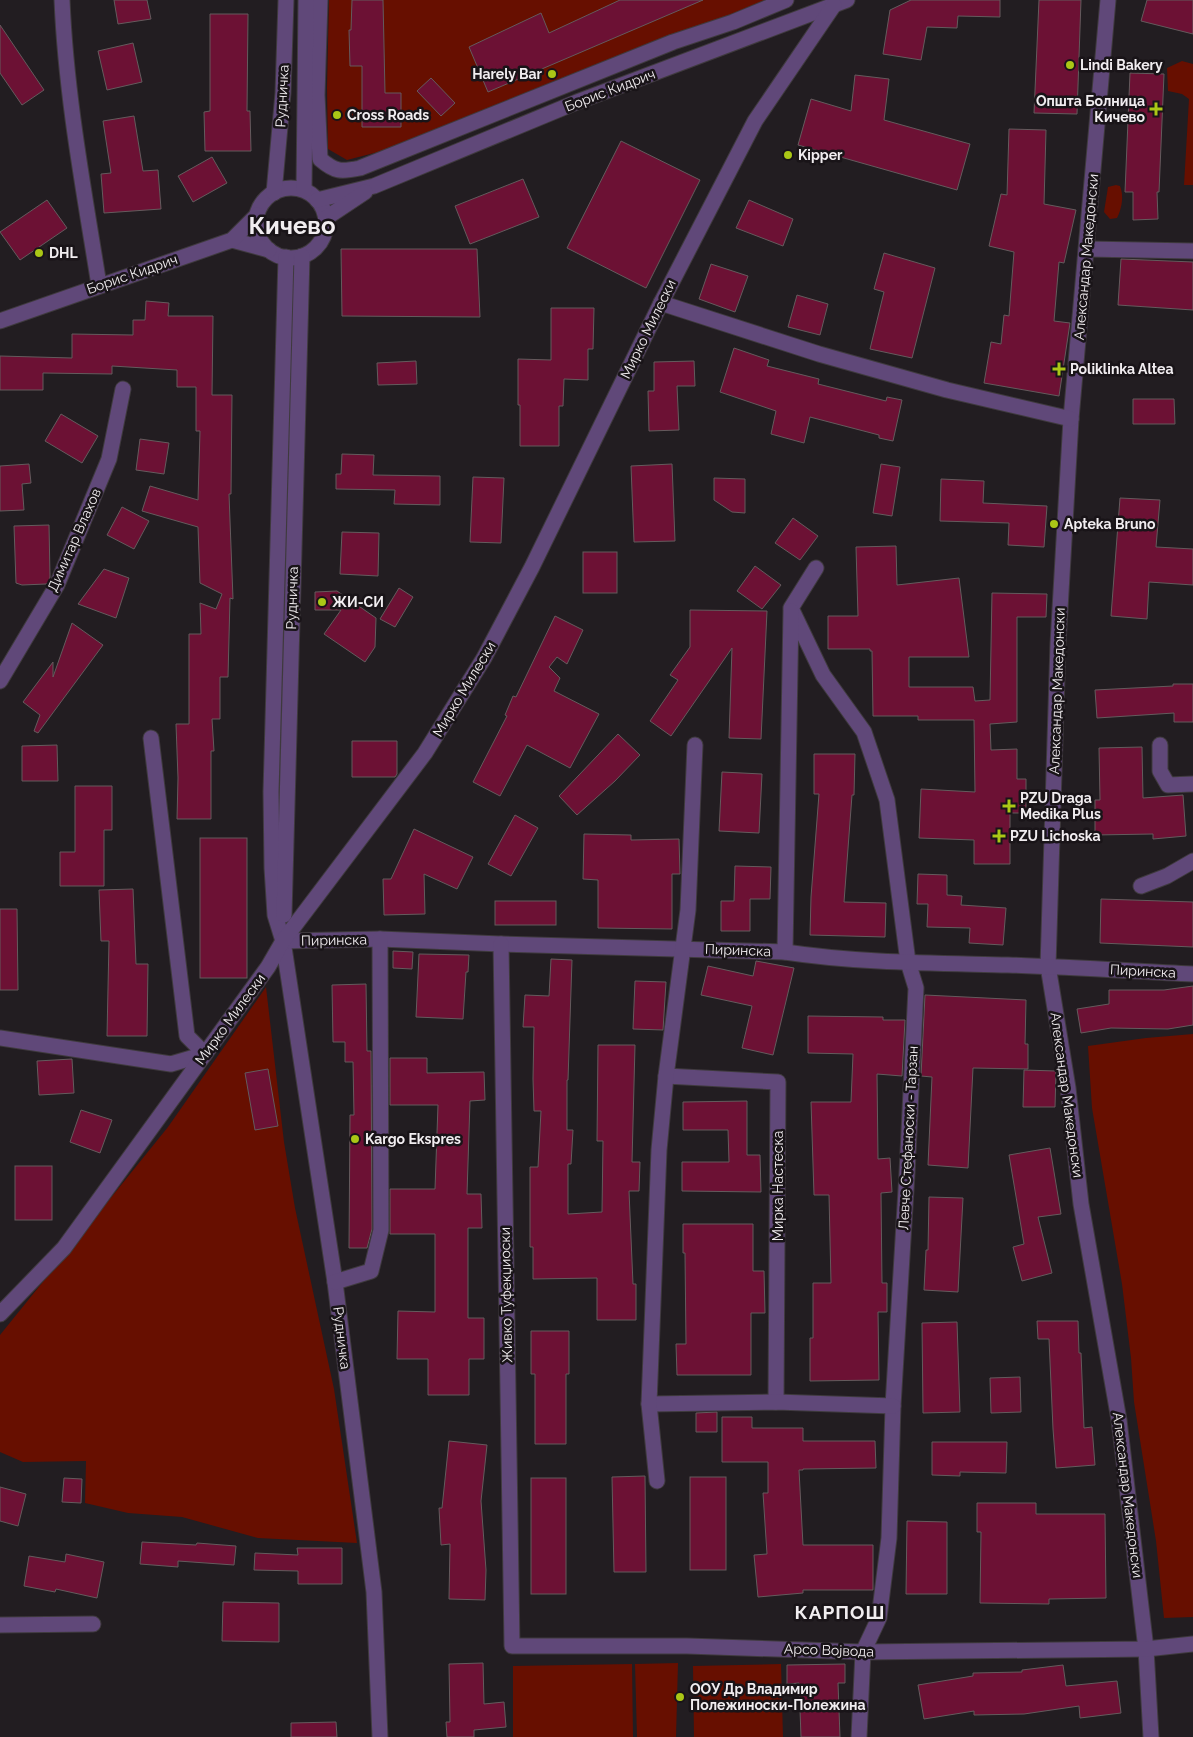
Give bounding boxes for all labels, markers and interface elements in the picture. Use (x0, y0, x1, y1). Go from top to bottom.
place label: Lindi Bakery (1080, 57, 1163, 73)
marker: Lindi Bakery (1064, 59, 1076, 71)
street label: Рудничка (272, 64, 292, 128)
street label: Борис Кидрич (563, 65, 657, 115)
place label: Harely Bar (472, 66, 543, 82)
marker: Harely Bar (546, 68, 558, 80)
place label: Општа Болница Кичево (1036, 93, 1146, 125)
marker: Општа Болница Кичево (1149, 102, 1163, 116)
place label: Cross Roads (347, 107, 429, 123)
marker: Cross Roads (331, 109, 343, 121)
place label: Kipper (798, 147, 843, 163)
marker: Kipper (782, 149, 794, 161)
street label: Александар Македонски (1071, 173, 1101, 341)
district label: Кичево (249, 211, 335, 240)
place label: DHL (49, 245, 78, 261)
marker: DHL (33, 247, 45, 259)
street label: Борис Кидрич (84, 251, 180, 297)
street label: Мирко Милески (617, 277, 679, 381)
place label: Poliklinka Altea (1070, 361, 1173, 377)
marker: Poliklinka Altea (1052, 362, 1066, 376)
street label: Димитар Влахов (44, 486, 104, 594)
place label: Apteka Bruno (1064, 516, 1156, 532)
marker: Apteka Bruno (1048, 518, 1060, 530)
street label: Рудничка (283, 566, 301, 630)
place label: ЖИ-СИ (332, 594, 384, 610)
marker: ЖИ-СИ (316, 596, 328, 608)
street label: Александар Македонски (1046, 607, 1068, 775)
street label: Мирко Милески (429, 639, 499, 739)
place label: PZU Draga Medika Plus (1020, 790, 1101, 822)
marker: PZU Draga Medika Plus (1002, 799, 1016, 813)
place label: PZU Lichoska (1010, 828, 1101, 844)
marker: PZU Lichoska (992, 829, 1006, 843)
street label: Пиринска (301, 931, 367, 949)
street label: Пиринска (705, 941, 771, 959)
street label: Пиринска (1110, 961, 1176, 981)
street label: Мирко Милески (192, 971, 268, 1067)
street label: Александар Македонски (1047, 1011, 1087, 1179)
street label: Левче Стефаноски - Тарзан (895, 1045, 921, 1231)
place label: Kargo Ekspres (365, 1131, 461, 1147)
street label: Мирка Настеска (770, 1131, 786, 1241)
marker: Kargo Ekspres (349, 1133, 361, 1145)
street label: Живко Туфекџиоски (497, 1227, 515, 1363)
street label: Рудничка (330, 1306, 354, 1370)
street label: Александар Македонски (1110, 1411, 1146, 1579)
district label: КАРПОШ (795, 1601, 885, 1623)
street label: Арсо Војвода (784, 1640, 874, 1660)
place label: ООУ Др Владимир Полежиноски-Полежина (690, 1681, 866, 1713)
marker: ООУ Др Владимир Полежиноски-Полежина (674, 1691, 686, 1703)

